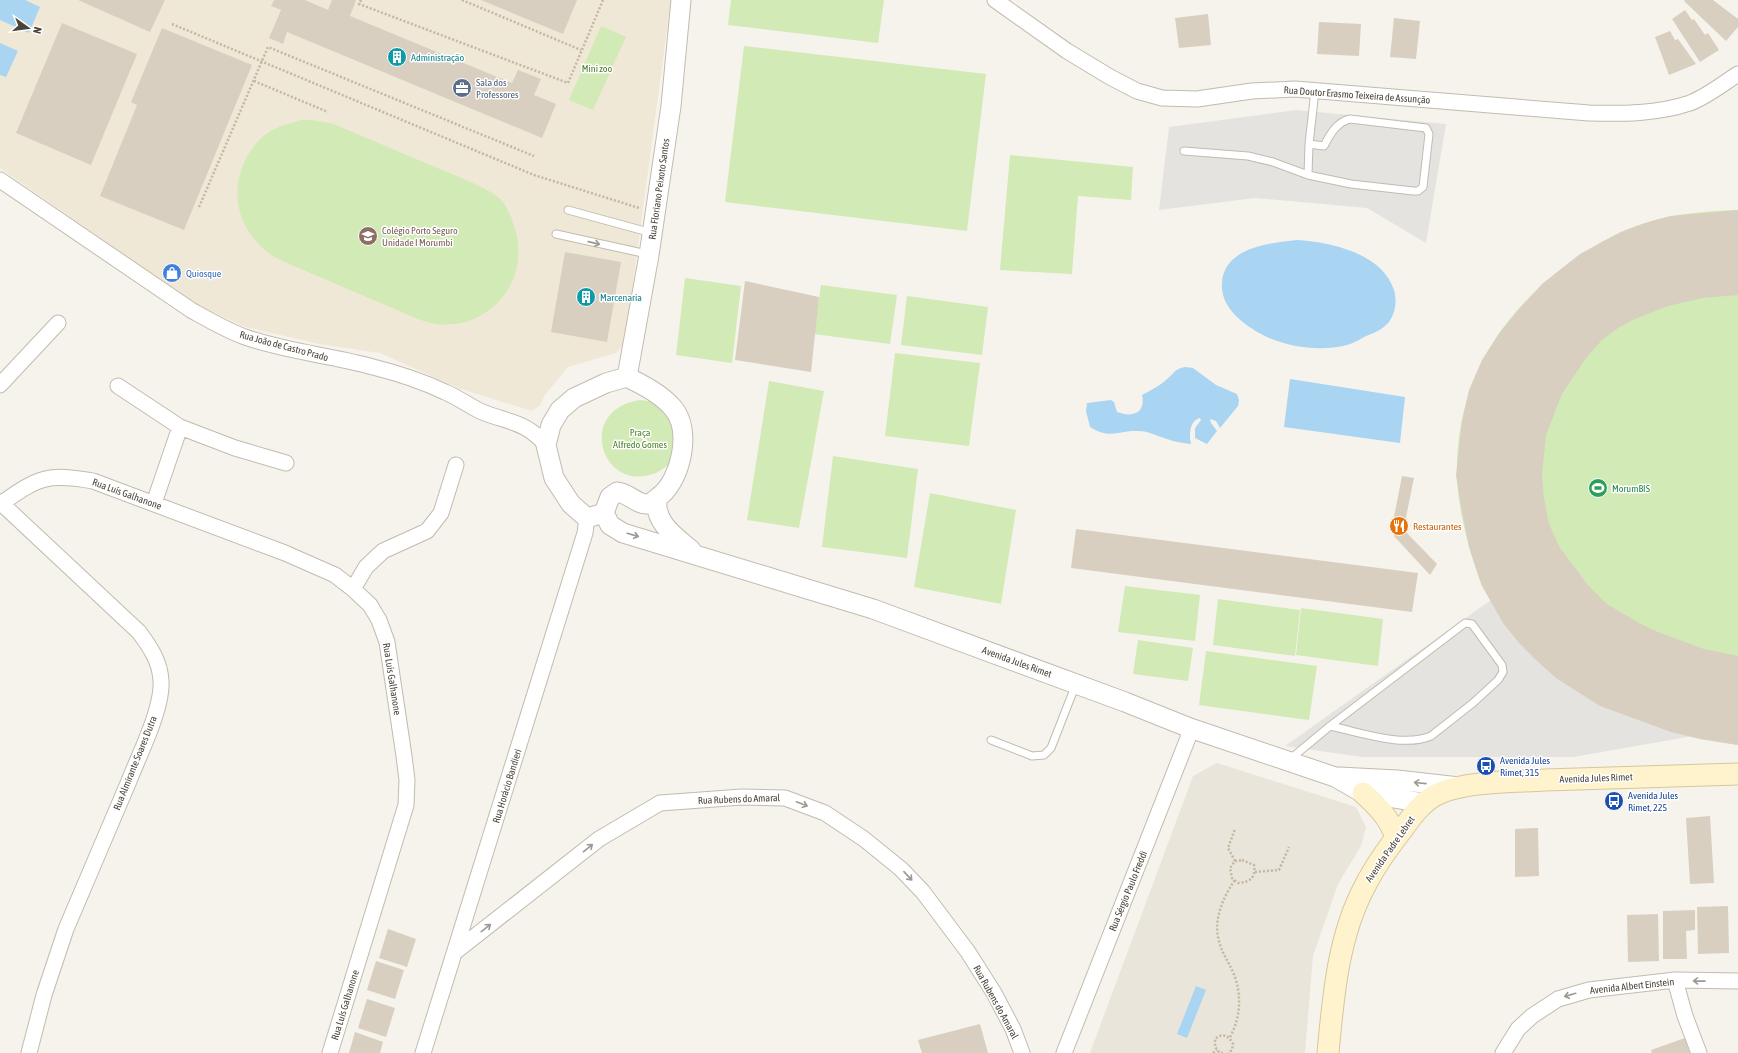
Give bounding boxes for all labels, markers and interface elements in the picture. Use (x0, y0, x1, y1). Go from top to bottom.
north arrow (8, 8, 48, 48)
text: N (31, 26, 44, 35)
building icon: Administração (386, 46, 408, 68)
place label: Administração (411, 52, 464, 63)
park label: Mini zoo (582, 63, 613, 74)
office icon: Sala dos Professores (451, 77, 473, 99)
place label: Sala dos Professores (476, 77, 519, 100)
street label: Rua Doutor Erasmo Teixeira de Assunção (1283, 84, 1431, 106)
street label: Rua Floriano Peixoto Santos (646, 137, 672, 240)
school or university icon: Colégio Porto Seguro Unidade I Morumbi (357, 225, 379, 247)
place label: Colégio Porto Seguro Unidade I Morumbi (382, 225, 458, 248)
one-way arrow (587, 239, 600, 247)
shop icon: Quiosque (161, 262, 183, 284)
place label: Quiosque (186, 268, 222, 279)
building icon: Marcenaria (575, 286, 597, 308)
place label: Marcenaria (600, 292, 642, 303)
street label: Rua João de Castro Prado (238, 329, 330, 363)
park label: Praça Alfredo Gomes (613, 427, 667, 450)
street label: Rua Luís Galhanone (91, 476, 164, 512)
sports icon: MorumBIS (1587, 477, 1609, 499)
place label: MorumBIS (1612, 483, 1650, 494)
restaurant icon: Restaurantes (1388, 515, 1410, 537)
place label: Restaurantes (1413, 521, 1462, 532)
one-way arrow (626, 532, 639, 539)
street label: Rua Luís Galhanone (381, 642, 403, 716)
street label: Avenida Jules Rimet (981, 644, 1053, 680)
street label: Rua Almirante Soares Dutra (111, 714, 159, 812)
street label: Rua Horácio Bandieri (490, 748, 524, 824)
bus stop icon: Avenida Jules Rimet, 315 (1475, 755, 1497, 777)
place label: Avenida Jules Rimet, 315 (1500, 755, 1550, 778)
street label: Avenida Jules Rimet (1559, 771, 1633, 785)
one-way arrow (1414, 779, 1427, 786)
bus stop icon: Avenida Jules Rimet, 225 (1603, 790, 1625, 812)
place label: Avenida Jules Rimet, 225 (1628, 790, 1678, 813)
street label: Rua Rubens do Amaral (698, 792, 781, 806)
one-way arrow (795, 800, 807, 808)
street label: Avenida Padre Lebret (1363, 814, 1417, 884)
one-way arrow (583, 844, 593, 853)
street label: Rua Sérgio Paulo Freddi (1107, 849, 1149, 933)
one-way arrow (904, 871, 913, 881)
one-way arrow (480, 924, 491, 933)
street label: Rua Rubens do Amaral (971, 963, 1021, 1041)
street label: Rua Luís Galhanone (329, 968, 361, 1041)
street label: Avenida Albert Einstein (1589, 976, 1675, 996)
one-way arrow (1693, 977, 1706, 985)
one-way arrow (1564, 992, 1577, 999)

